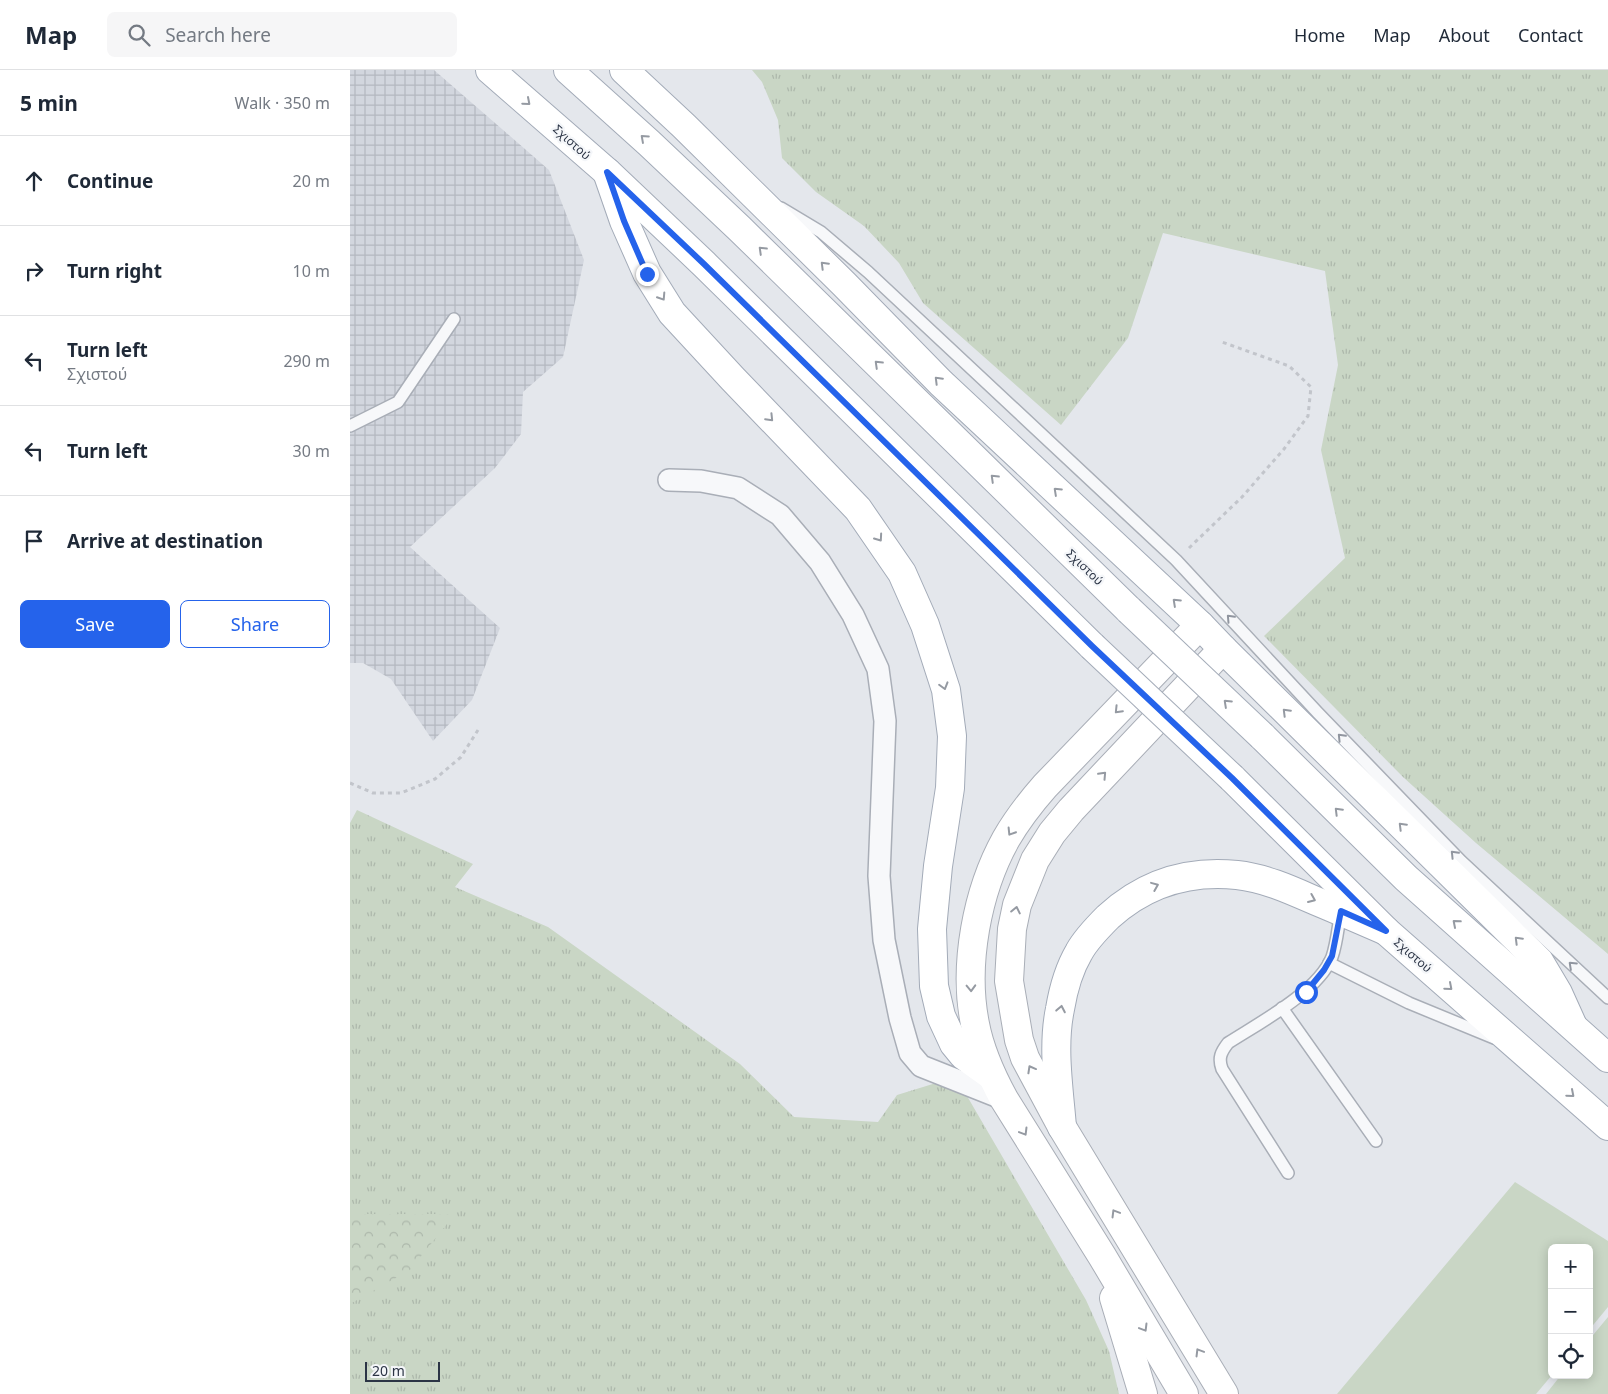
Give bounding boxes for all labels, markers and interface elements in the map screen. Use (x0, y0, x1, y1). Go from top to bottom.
search box (107, 12, 457, 57)
text: Map (25, 18, 77, 51)
icon: search (125, 21, 153, 49)
text: Search here (165, 22, 271, 48)
text: Home (1294, 23, 1345, 47)
text: Map (1373, 23, 1411, 47)
text: About (1439, 23, 1490, 47)
text: Contact (1518, 23, 1583, 47)
text: 5 min (20, 89, 78, 117)
text: Walk · 350 m (235, 92, 330, 114)
one-way arrow (521, 96, 530, 105)
street label: Σχιστού (550, 121, 594, 163)
one-way arrow (641, 135, 650, 144)
icon: ahead (20, 167, 48, 195)
text: Continue (67, 168, 153, 194)
text: 20 m (293, 170, 330, 192)
one-way arrow (759, 247, 768, 256)
icon: right (20, 257, 48, 285)
text: Turn right (67, 258, 162, 284)
text: 10 m (293, 260, 330, 282)
one-way arrow (821, 261, 830, 270)
route end (636, 263, 659, 286)
one-way arrow (656, 291, 665, 300)
text: Turn left (67, 337, 148, 363)
icon: left (20, 347, 48, 375)
text: 290 m (283, 350, 330, 372)
one-way arrow (875, 361, 884, 370)
text: Σχιστού (67, 363, 127, 385)
one-way arrow (935, 377, 944, 386)
one-way arrow (764, 412, 773, 421)
icon: left (20, 437, 48, 465)
text: Turn left (67, 438, 148, 464)
text: 30 m (293, 440, 330, 462)
one-way arrow (991, 475, 1000, 484)
one-way arrow (1054, 488, 1063, 497)
icon: arrive (20, 527, 48, 555)
text: Arrive at destination (67, 528, 263, 554)
one-way arrow (873, 532, 882, 542)
street label: Σχιστού (1063, 545, 1107, 589)
one-way arrow (1172, 599, 1181, 608)
button: Save (20, 600, 170, 648)
button: Share (180, 600, 330, 648)
one-way arrow (1227, 615, 1236, 624)
one-way arrow (938, 681, 949, 690)
one-way arrow (1223, 700, 1232, 709)
one-way arrow (1115, 705, 1124, 714)
one-way arrow (1283, 709, 1292, 718)
one-way arrow (1338, 733, 1347, 742)
one-way arrow (1097, 772, 1106, 781)
one-way arrow (1335, 808, 1344, 817)
one-way arrow (1399, 823, 1408, 832)
one-way arrow (1007, 827, 1017, 836)
one-way arrow (1451, 850, 1460, 859)
one-way arrow (1150, 882, 1159, 892)
one-way arrow (1307, 893, 1316, 903)
one-way arrow (1010, 906, 1021, 914)
one-way arrow (1453, 919, 1462, 928)
street label: Σχιστού (1390, 934, 1436, 976)
one-way arrow (1514, 937, 1523, 946)
one-way arrow (1569, 962, 1578, 971)
route start (1295, 981, 1318, 1004)
one-way arrow (1444, 981, 1453, 990)
one-way arrow (966, 984, 977, 992)
one-way arrow (1055, 1004, 1065, 1013)
one-way arrow (1027, 1065, 1037, 1074)
one-way arrow (1566, 1088, 1575, 1097)
one-way arrow (1018, 1127, 1028, 1136)
one-way arrow (1111, 1210, 1121, 1219)
map controls (1548, 1244, 1593, 1379)
button: + (1548, 1244, 1593, 1289)
button: − (1548, 1289, 1593, 1334)
one-way arrow (1138, 1322, 1148, 1331)
button: locate (1548, 1334, 1593, 1379)
one-way arrow (1195, 1349, 1205, 1358)
scale bar (365, 1359, 440, 1382)
text: 20 m (372, 1361, 405, 1380)

